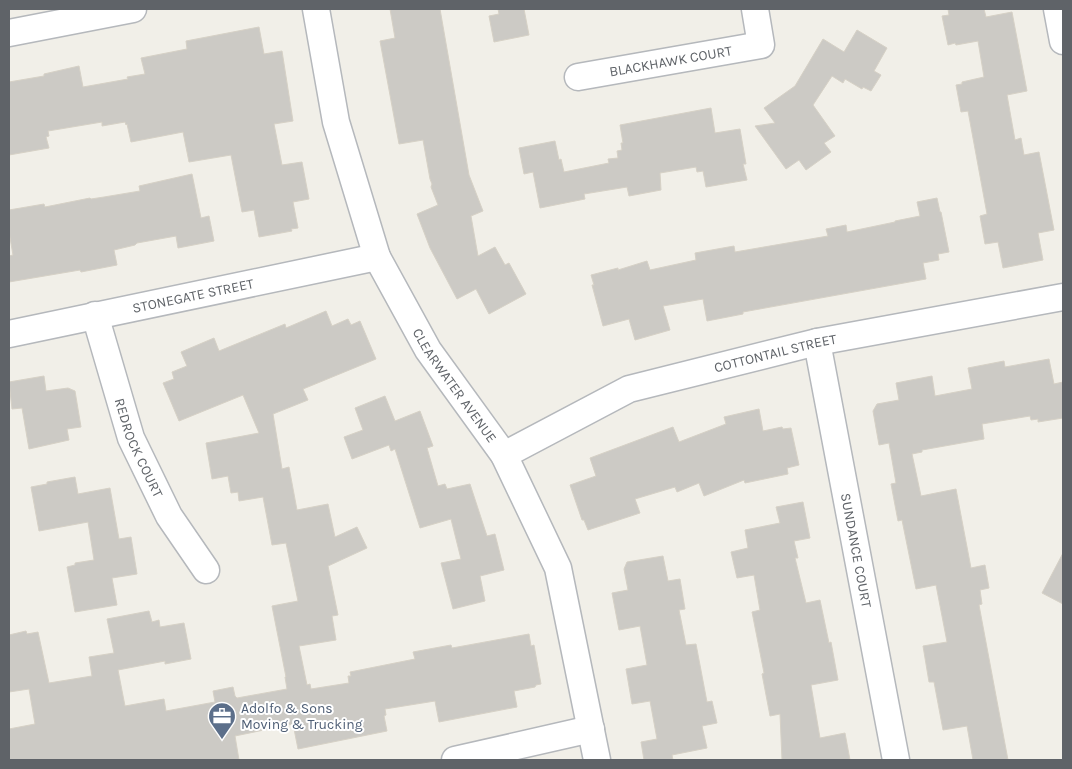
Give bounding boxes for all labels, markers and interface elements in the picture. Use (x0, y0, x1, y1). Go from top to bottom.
street label: BLACKHAWK COURT (608, 42, 733, 80)
street label: STONEGATE STREET (131, 275, 255, 317)
street label: CLEARWATER AVENUE (409, 325, 500, 446)
street label: COTTONTAIL STREET (712, 331, 838, 376)
street label: REDROCK COURT (111, 396, 167, 500)
street label: SUNDANCE COURT (837, 492, 875, 609)
place label: Adolfo & Sons Moving & Trucking (241, 700, 363, 733)
office icon: Adolfo & Sons Moving & Trucking (207, 701, 237, 740)

